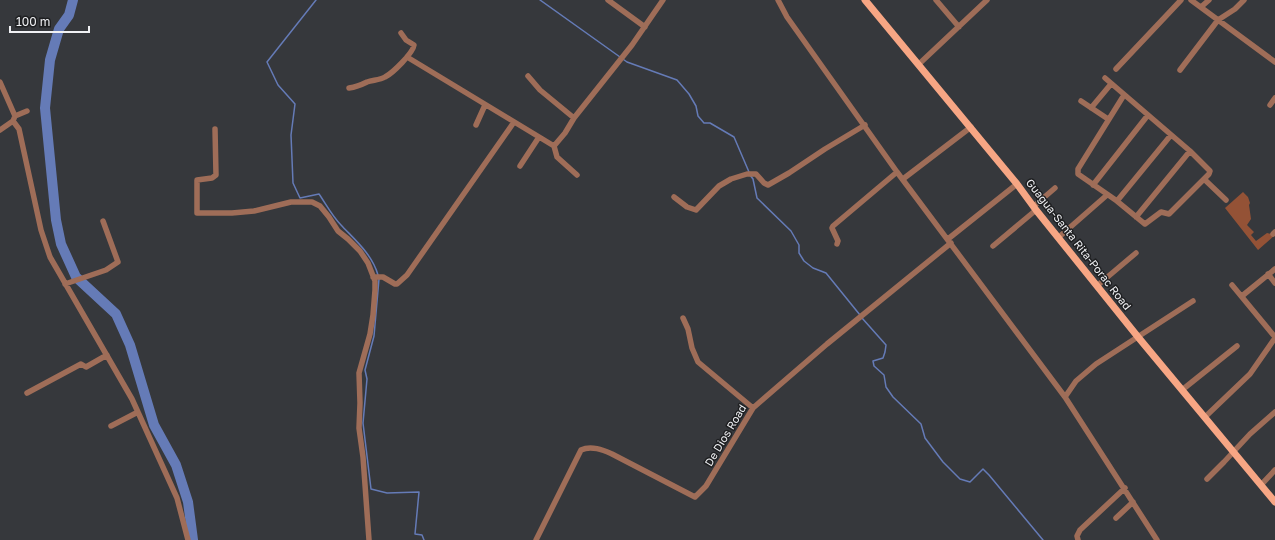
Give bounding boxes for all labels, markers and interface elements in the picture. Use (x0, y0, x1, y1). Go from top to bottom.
scale bar (10, 8, 89, 34)
text: 100 m (16, 14, 50, 29)
street label: Guagua-Santa Rita-Porac Road (1024, 176, 1134, 312)
street label: De Dios Road (702, 402, 748, 468)

